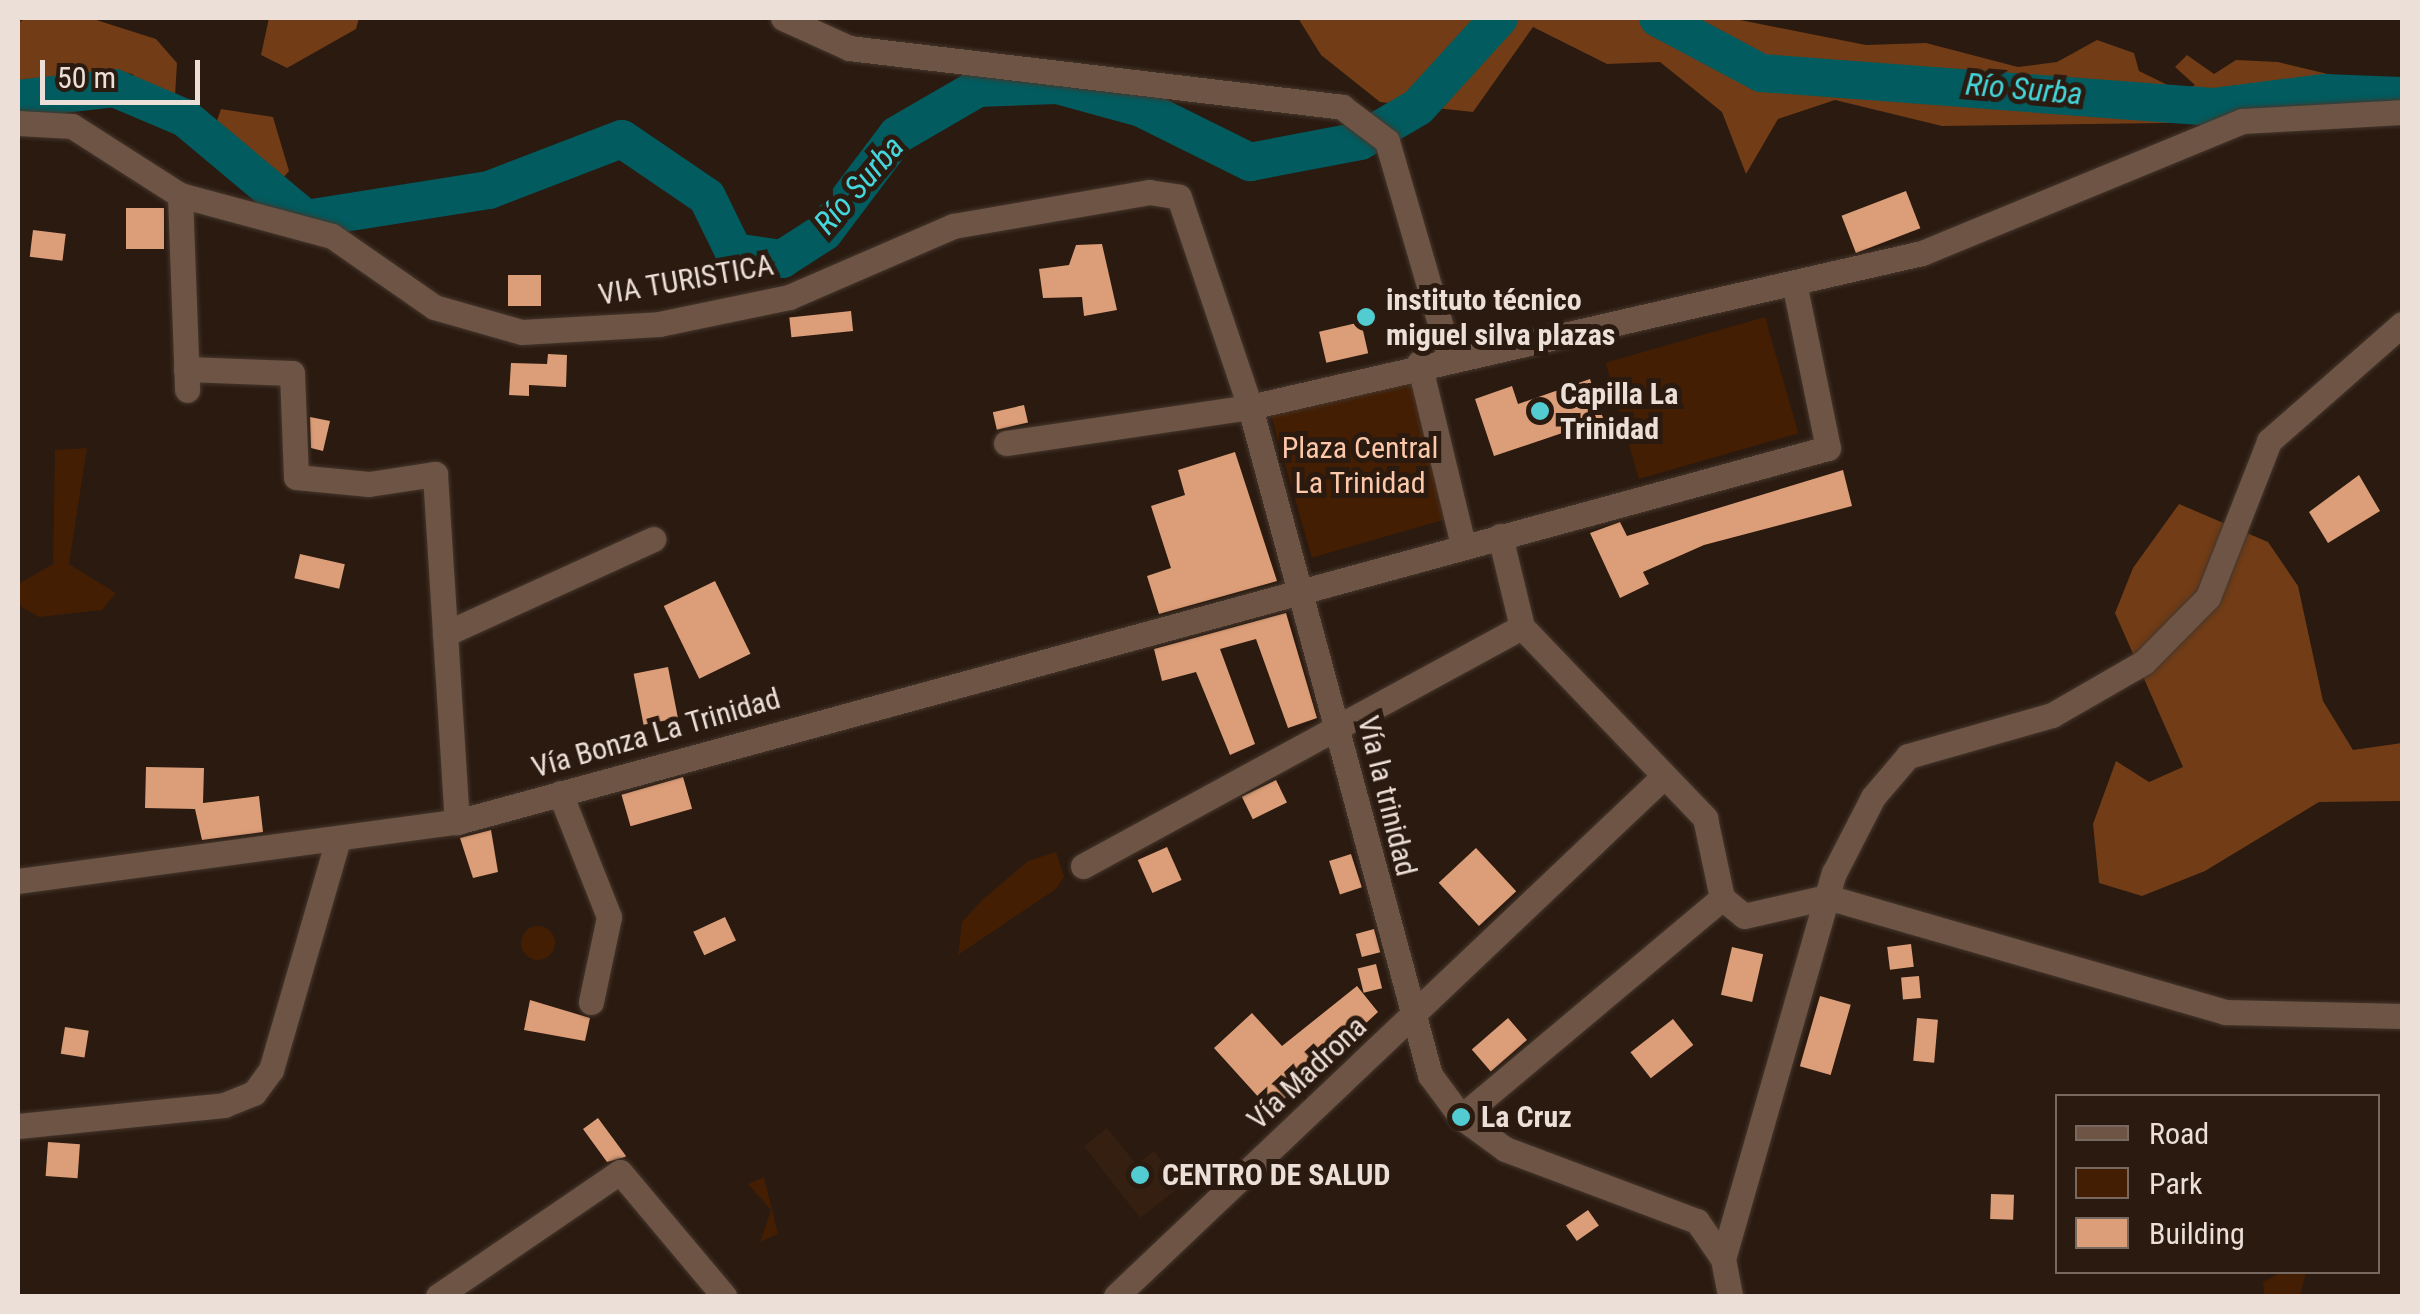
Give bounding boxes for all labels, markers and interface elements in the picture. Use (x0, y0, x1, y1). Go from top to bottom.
scale bar (45, 40, 205, 102)
text: 50 m (57, 60, 116, 95)
water label: Río Surba (1964, 65, 2084, 113)
water label: Río Surba (806, 128, 912, 242)
street label: VIA TURISTICA (595, 247, 777, 313)
place label: instituto técnico miguel silva plazas (1386, 282, 1615, 352)
marker: instituto técnico miguel silva plazas (1355, 306, 1377, 328)
place label: Capilla La Trinidad (1560, 376, 1678, 446)
marker: Capilla La Trinidad (1529, 400, 1551, 422)
park label: Plaza Central La Trinidad (1282, 430, 1438, 500)
street label: Vía Bonza La Trinidad (527, 680, 785, 786)
street label: Vía la trinidad (1350, 712, 1424, 880)
street label: Vía Madrona (1240, 1009, 1374, 1137)
legend (2055, 1094, 2380, 1274)
place label: La Cruz (1481, 1099, 1572, 1135)
marker: La Cruz (1450, 1106, 1472, 1128)
text: Road (2149, 1116, 2209, 1151)
place label: CENTRO DE SALUD (1162, 1157, 1390, 1193)
marker: CENTRO DE SALUD (1127, 1162, 1153, 1188)
text: Park (2149, 1166, 2203, 1201)
text: Building (2149, 1216, 2245, 1251)

